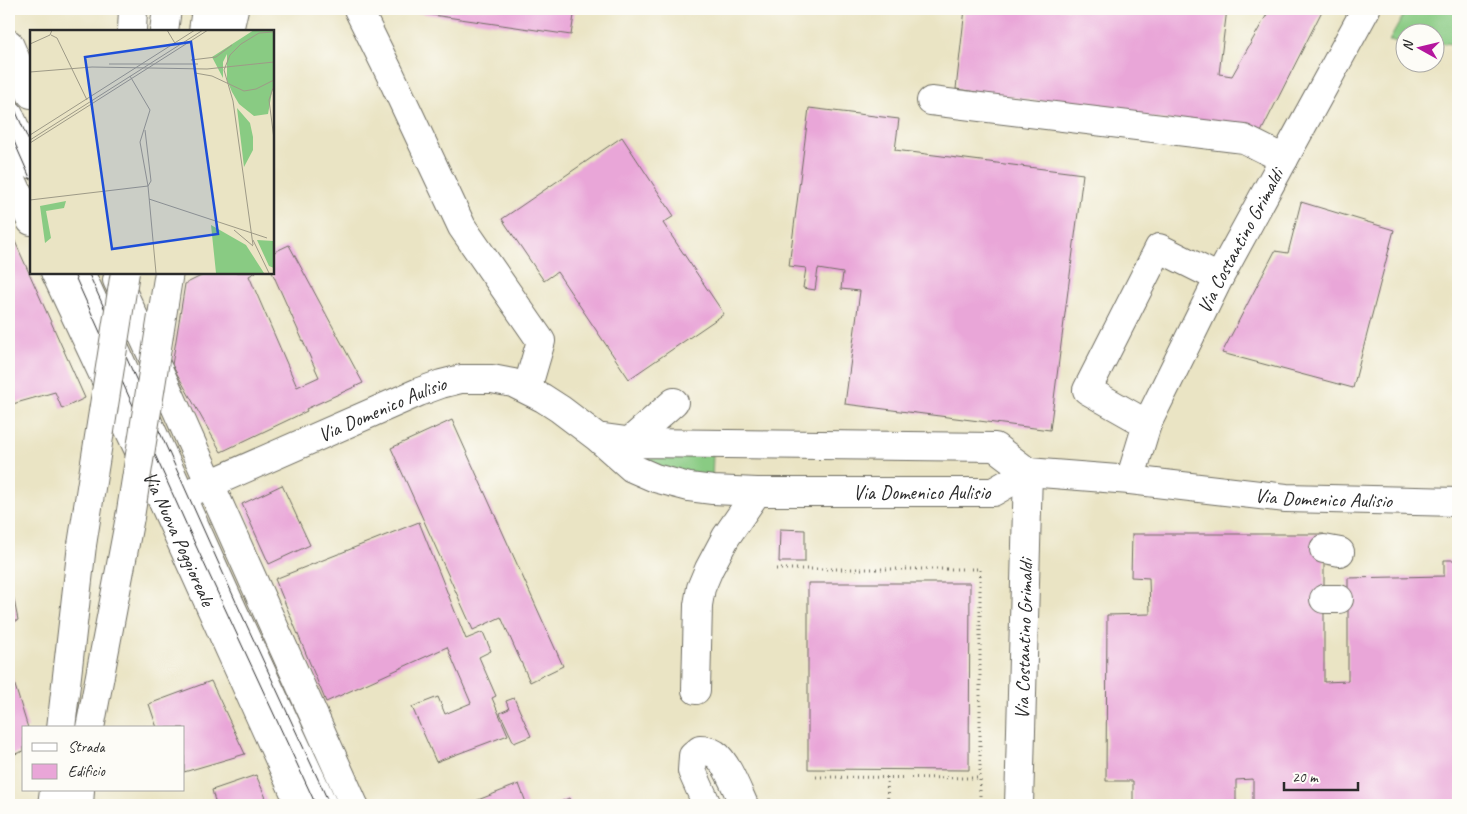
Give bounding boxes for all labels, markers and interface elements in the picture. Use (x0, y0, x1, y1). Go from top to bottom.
north arrow (1394, 22, 1444, 72)
inset map (30, 30, 274, 274)
text: N (1399, 38, 1417, 52)
street label: Via Costantino Grimaldi (1191, 162, 1290, 317)
street label: Via Domenico Aulisio (314, 371, 449, 447)
street label: Via Nuova Poggioreale (138, 467, 221, 611)
street label: Via Domenico Aulisio (853, 480, 991, 505)
street label: Via Domenico Aulisio (1254, 482, 1393, 513)
street label: Via Costantino Grimaldi (1009, 556, 1038, 720)
legend (22, 726, 185, 792)
text: Strada (68, 738, 105, 757)
scale bar (1284, 759, 1358, 791)
text: Edificio (68, 762, 106, 781)
text: 20 m (1292, 768, 1319, 787)

